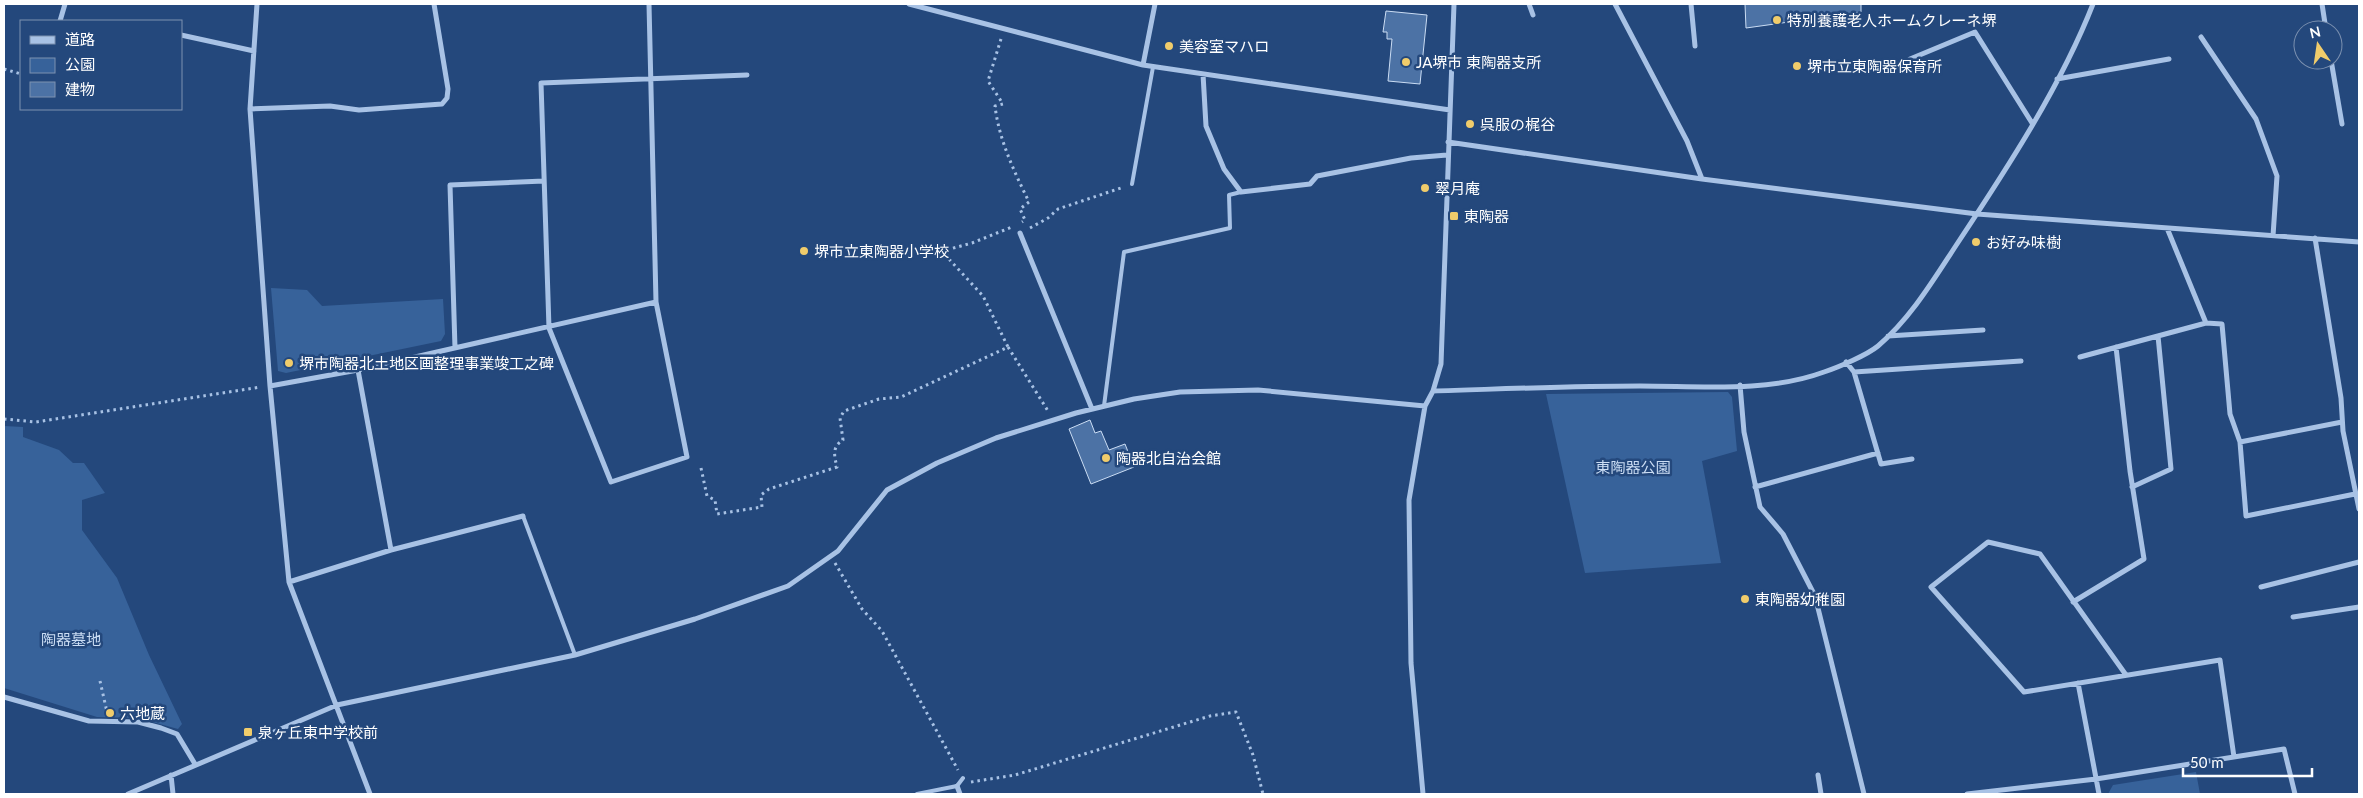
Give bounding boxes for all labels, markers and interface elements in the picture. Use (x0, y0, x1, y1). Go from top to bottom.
place label: 特別養護老人ホームクレーネ堺 (1787, 11, 1997, 29)
marker: 特別養護老人ホームクレーネ堺 (1771, 14, 1783, 26)
legend (20, 20, 182, 110)
north arrow (2293, 20, 2343, 70)
text: N (2308, 22, 2322, 41)
text: 道路 (65, 30, 95, 48)
place label: 美容室マハロ (1179, 37, 1269, 55)
marker: 美容室マハロ (1163, 40, 1175, 52)
place label: JA堺市 東陶器支所 (1416, 53, 1541, 71)
text: 公園 (65, 55, 95, 73)
marker: JA堺市 東陶器支所 (1400, 56, 1412, 68)
place label: 堺市立東陶器保育所 (1807, 57, 1942, 75)
marker: 堺市立東陶器保育所 (1791, 60, 1803, 72)
text: 建物 (65, 80, 95, 98)
place label: 呉服の梶谷 (1480, 115, 1555, 133)
marker: 呉服の梶谷 (1464, 118, 1476, 130)
place label: 翠月庵 (1435, 179, 1480, 197)
marker: 翠月庵 (1419, 182, 1431, 194)
place label: 東陶器 (1464, 207, 1509, 225)
marker: 東陶器 (1448, 210, 1460, 222)
place label: お好み味樹 (1986, 233, 2061, 251)
marker: お好み味樹 (1970, 236, 1982, 248)
place label: 堺市立東陶器小学校 (814, 242, 949, 260)
marker: 堺市立東陶器小学校 (798, 245, 810, 257)
place label: 堺市陶器北土地区画整理事業竣工之碑 (299, 354, 554, 372)
marker: 堺市陶器北土地区画整理事業竣工之碑 (283, 357, 295, 369)
place label: 陶器北自治会館 (1116, 449, 1221, 467)
marker: 陶器北自治会館 (1100, 452, 1112, 464)
park label: 東陶器公園 (1595, 458, 1671, 476)
place label: 東陶器幼稚園 (1755, 590, 1845, 608)
marker: 東陶器幼稚園 (1739, 593, 1751, 605)
park label: 陶器墓地 (41, 630, 101, 648)
place label: 六地蔵 (120, 704, 165, 722)
marker: 六地蔵 (104, 707, 116, 719)
place label: 泉ヶ丘東中学校前 (258, 723, 378, 741)
marker: 泉ヶ丘東中学校前 (242, 726, 254, 738)
scale bar (2183, 746, 2312, 778)
text: 50 m (2190, 753, 2224, 771)

